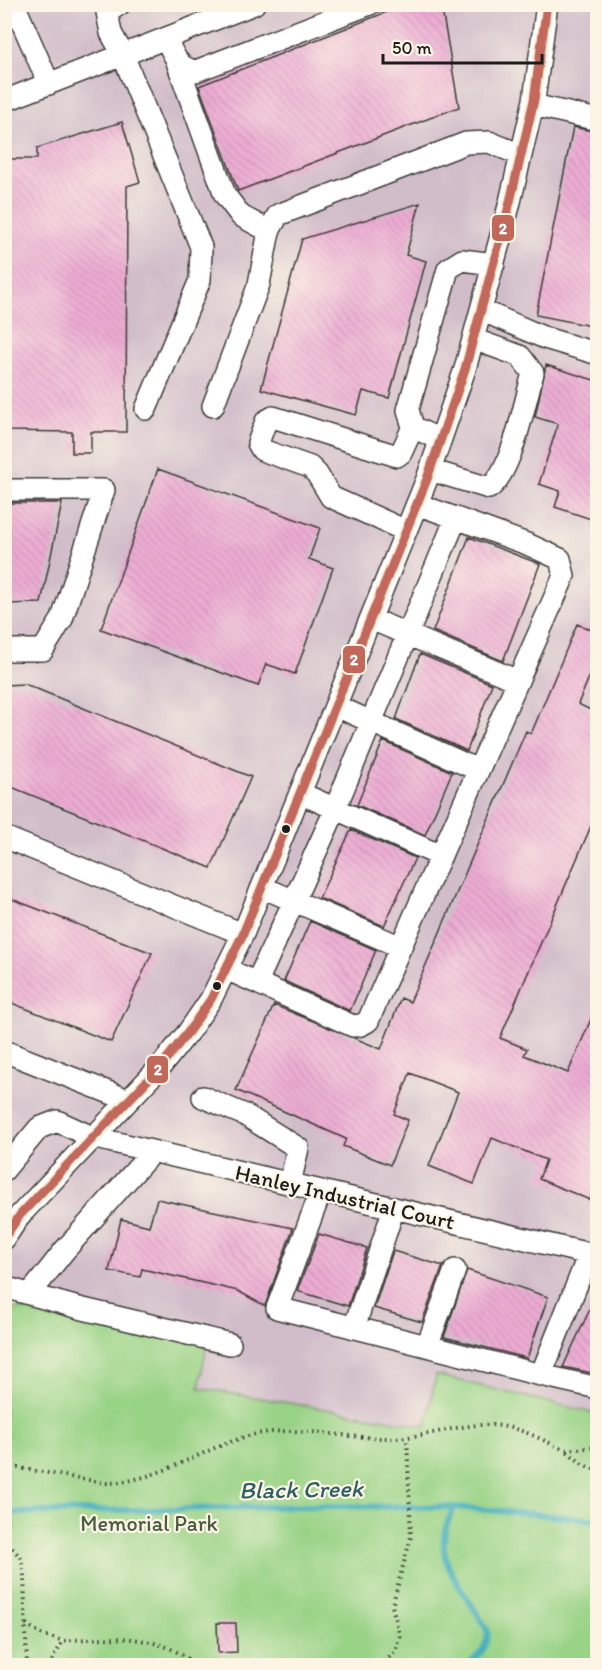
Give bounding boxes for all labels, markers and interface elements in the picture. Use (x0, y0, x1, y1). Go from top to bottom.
scale bar (383, 27, 542, 65)
text: 50 m (392, 37, 432, 59)
line badge: 2 (491, 214, 515, 242)
text: 2 (499, 219, 508, 238)
line badge: 2 (342, 645, 366, 674)
text: 2 (350, 650, 359, 669)
unlabelled marker (280, 823, 292, 835)
unlabelled marker (211, 980, 223, 992)
line badge: 2 (146, 1055, 169, 1084)
text: 2 (154, 1060, 163, 1079)
street label: Hanley Industrial Court (233, 1159, 457, 1235)
water label: Black Creek (239, 1473, 365, 1505)
park label: Memorial Park (80, 1510, 218, 1537)

